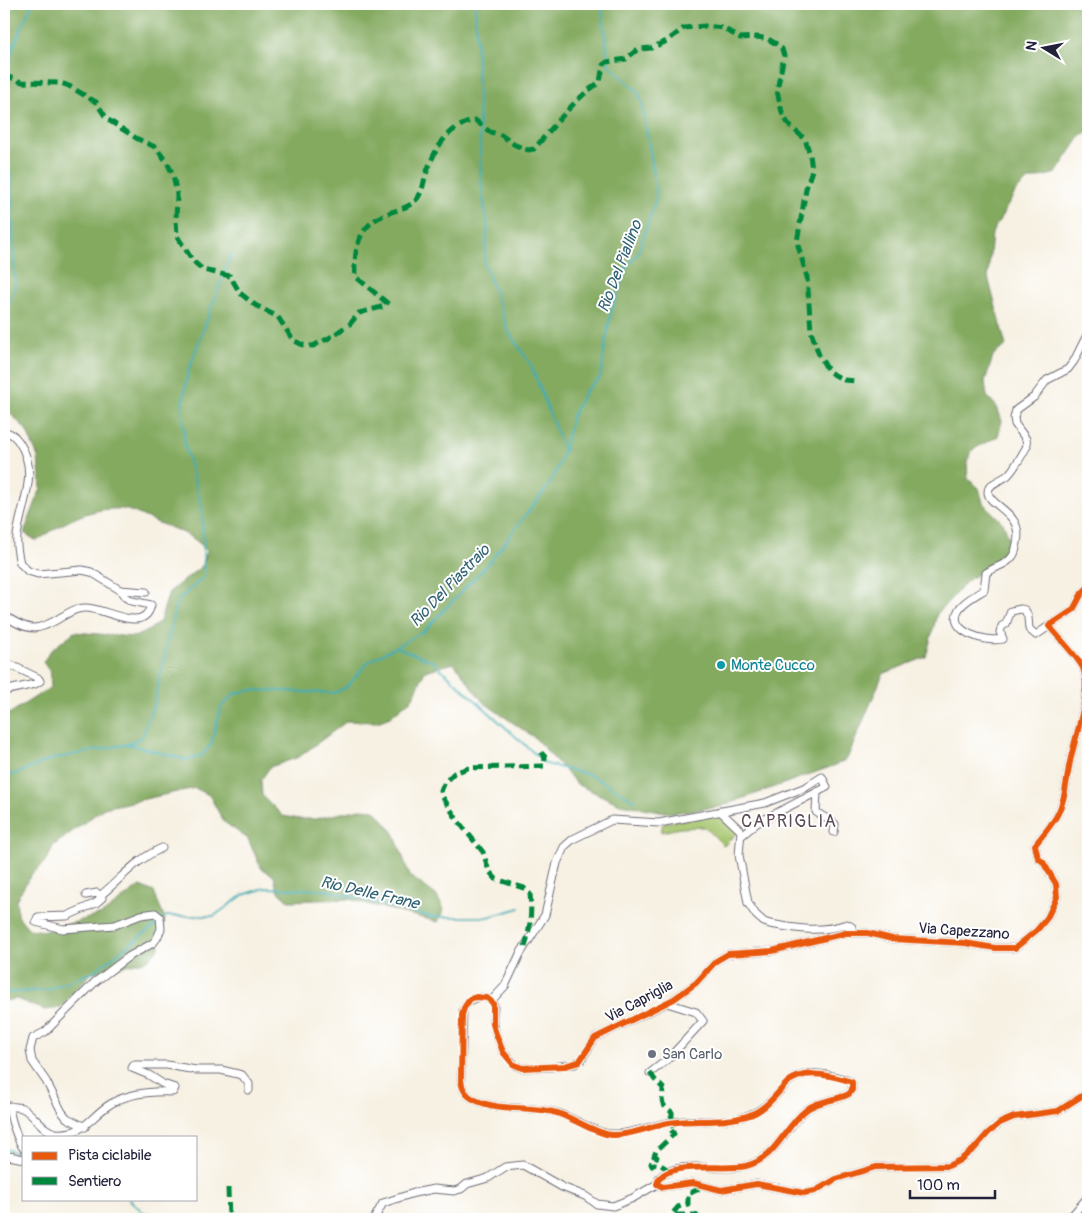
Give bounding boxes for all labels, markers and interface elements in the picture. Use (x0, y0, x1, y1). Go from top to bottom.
north arrow (1020, 22, 1070, 72)
text: N (1022, 40, 1041, 52)
water label: Rio Del Piallino (593, 216, 647, 315)
water label: Rio Del Piastraio (405, 539, 495, 631)
place label: Monte Cucco (731, 656, 815, 675)
marker: Monte Cucco (715, 659, 727, 671)
district label: CAPRIGLIA (741, 810, 837, 833)
water label: Rio Delle Frane (319, 872, 423, 914)
street label: Via Capezzano (918, 919, 1010, 944)
street label: Via Capriglia (602, 976, 676, 1027)
place label: San Carlo (662, 1045, 722, 1064)
marker: San Carlo (646, 1048, 658, 1060)
legend (22, 1136, 198, 1200)
text: Pista ciclabile (68, 1146, 152, 1165)
scale bar (910, 1168, 994, 1200)
text: Sentiero (68, 1172, 121, 1191)
text: 100 m (917, 1176, 960, 1195)

